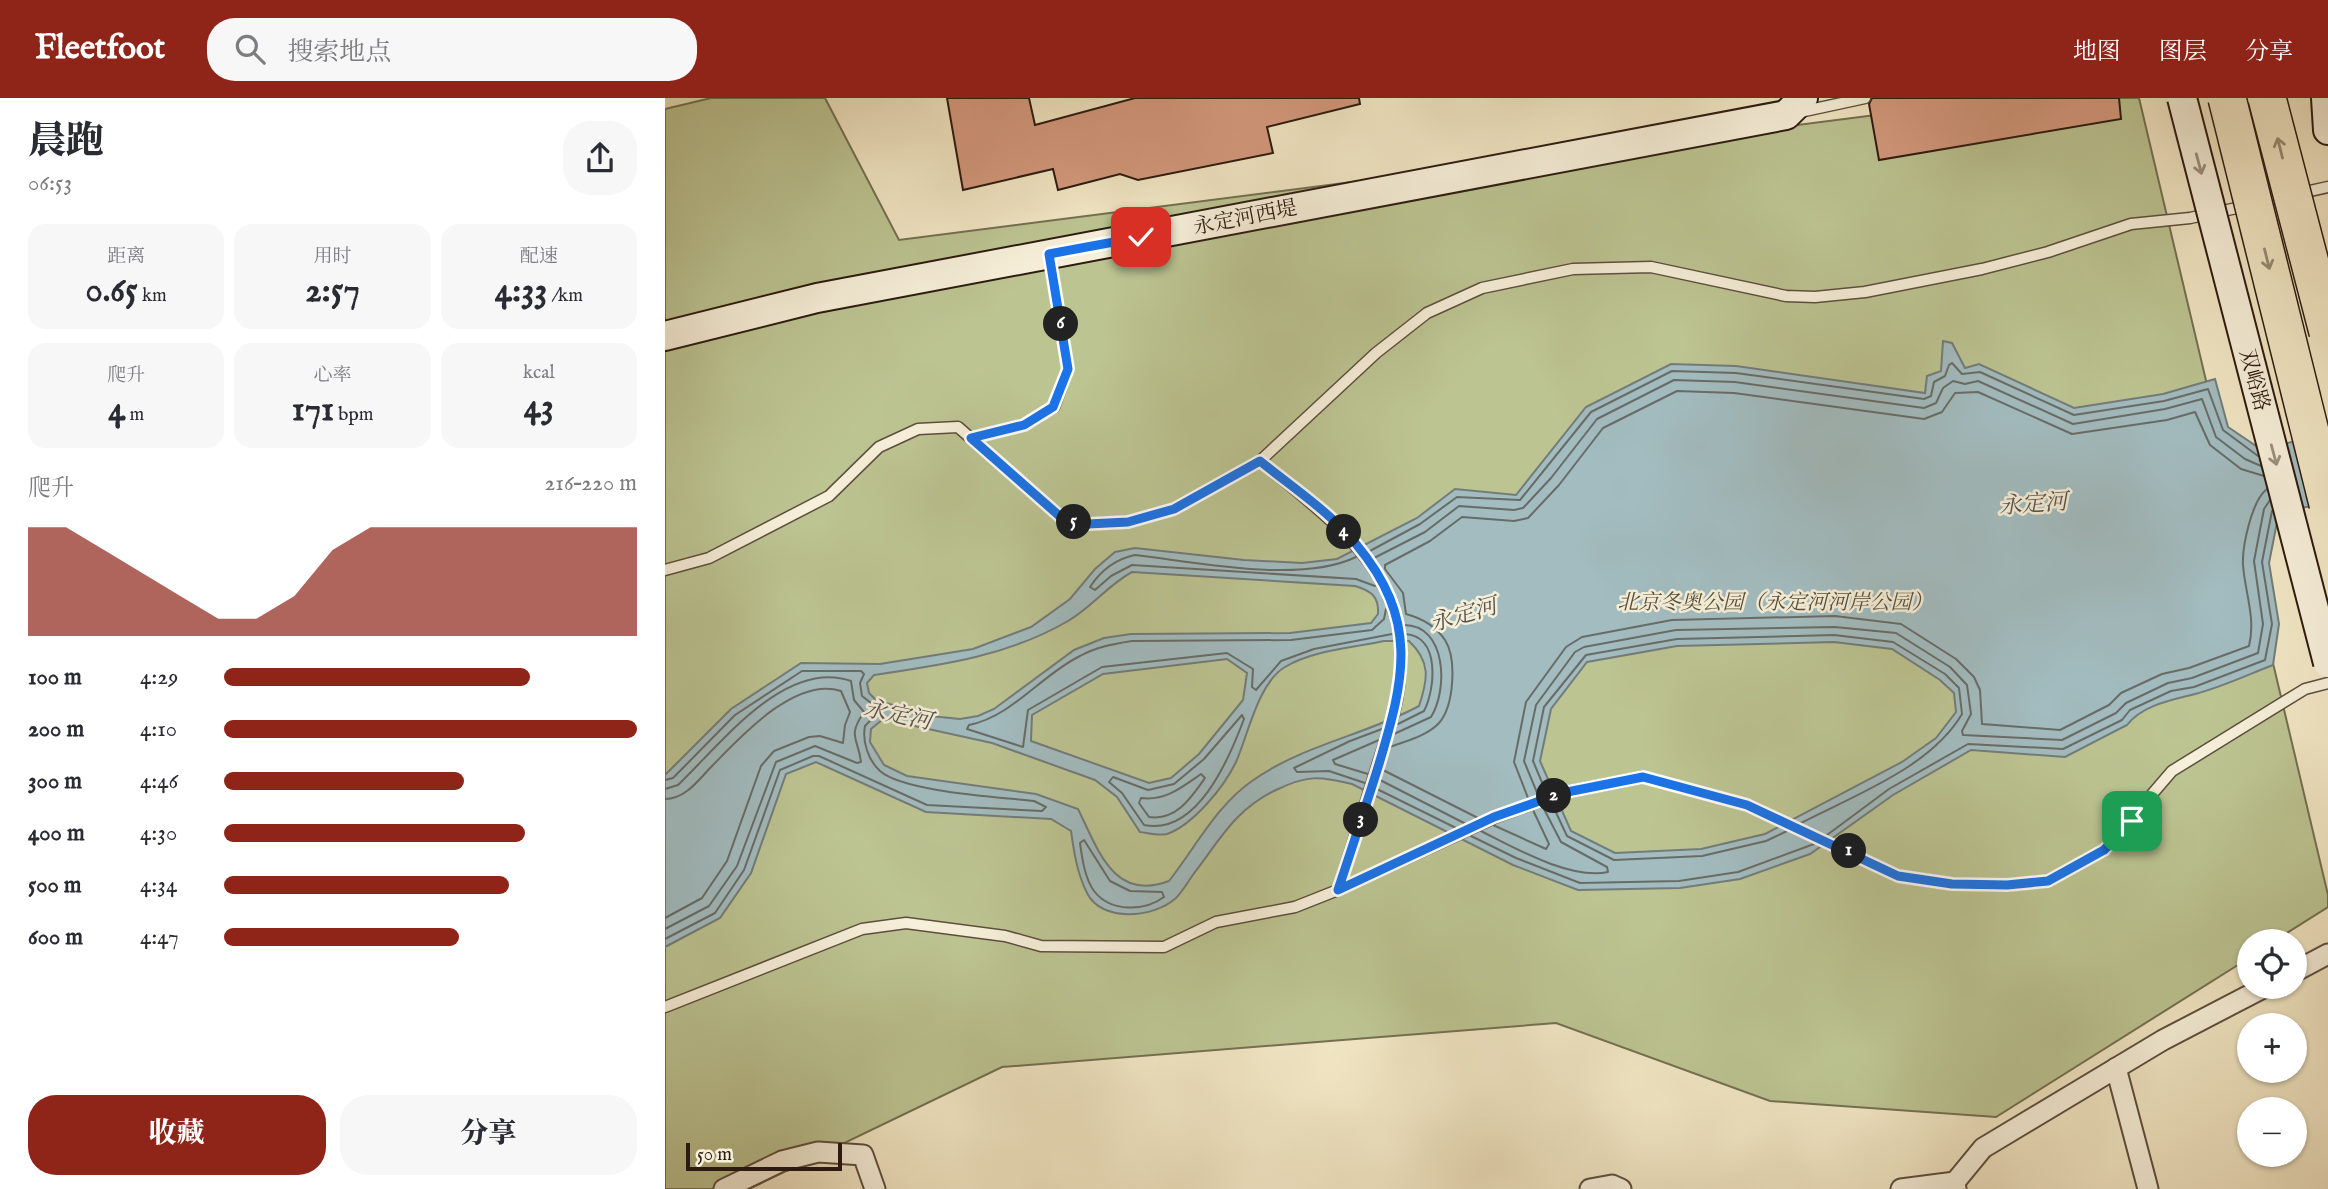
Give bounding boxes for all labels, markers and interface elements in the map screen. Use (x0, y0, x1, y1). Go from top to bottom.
search box (207, 18, 697, 81)
text: Fleetfoot (35, 28, 165, 70)
icon: search (231, 30, 269, 68)
text: 搜索地点 (287, 36, 391, 69)
text: 地图 (2073, 37, 2121, 68)
text: 图层 (2159, 37, 2207, 68)
text: 分享 (2245, 37, 2293, 68)
text: 晨跑 (28, 119, 104, 167)
button: share (563, 121, 637, 195)
one-way arrow (2273, 137, 2286, 160)
one-way arrow (2193, 152, 2206, 175)
text: 06:53 (28, 169, 72, 198)
street label: 永定河西堤 (1191, 195, 1299, 242)
pin (1111, 207, 1171, 267)
icon: check (1122, 218, 1160, 256)
text: 距离 (107, 245, 145, 269)
text: 用时 (313, 245, 352, 269)
text: 配速 (520, 245, 558, 269)
one-way arrow (2261, 247, 2274, 270)
text: 0.65 (86, 269, 138, 314)
text: 2:57 (305, 269, 360, 314)
text: 4:33 (495, 269, 547, 314)
text: km (138, 284, 167, 308)
text: /km (547, 284, 583, 308)
pin: 6 (1043, 306, 1079, 342)
text: 6 (1056, 311, 1065, 335)
street label: 双峪路 (2232, 346, 2275, 414)
text: kcal (523, 361, 555, 385)
text: 爬升 (107, 364, 145, 388)
text: 心率 (313, 364, 352, 388)
text: 43 (524, 385, 554, 430)
text: 4 (108, 388, 125, 433)
text: 171 (292, 388, 334, 433)
text: m (125, 403, 144, 427)
text: bpm (334, 403, 373, 427)
one-way arrow (2268, 444, 2281, 466)
text: 216–220 m (545, 469, 637, 498)
text: 爬升 (28, 474, 74, 503)
water label: 永定河 (1998, 487, 2073, 521)
pin: 5 (1057, 504, 1091, 540)
text: 5 (1070, 509, 1077, 533)
pin: 4 (1327, 514, 1361, 550)
text: 4 (1339, 519, 1348, 543)
park label: 北京冬奥公园（永定河河岸公园） (1618, 590, 1933, 617)
water label: 永定河 (1426, 591, 1504, 639)
text: 100 m (28, 663, 82, 692)
text: 4:29 (140, 663, 178, 692)
water label: 永定河 (861, 694, 938, 738)
text: 200 m (28, 715, 84, 744)
text: 4:10 (140, 715, 177, 744)
text: 300 m (28, 767, 82, 796)
text: 4:46 (140, 767, 178, 796)
pin: 2 (1537, 778, 1571, 814)
text: 2 (1549, 783, 1558, 807)
pin (2102, 791, 2162, 851)
pin: 3 (1343, 802, 1379, 838)
icon: arrive (2113, 802, 2151, 840)
text: 3 (1357, 807, 1364, 831)
text: 400 m (28, 819, 85, 848)
text: 4:30 (140, 819, 177, 848)
pin: 1 (1831, 834, 1867, 868)
text: 1 (1845, 838, 1852, 862)
text: 500 m (28, 871, 82, 900)
text: 4:34 (140, 871, 177, 900)
text: 600 m (28, 923, 83, 952)
text: 4:47 (140, 923, 179, 952)
map controls (2237, 929, 2307, 1167)
button: locate (2237, 929, 2307, 999)
button: + (2237, 1013, 2307, 1083)
button: 收藏 (28, 1095, 326, 1175)
button: 分享 (340, 1095, 637, 1175)
button: − (2237, 1097, 2307, 1167)
scale bar (686, 1140, 842, 1172)
text: 50 m (697, 1143, 732, 1167)

